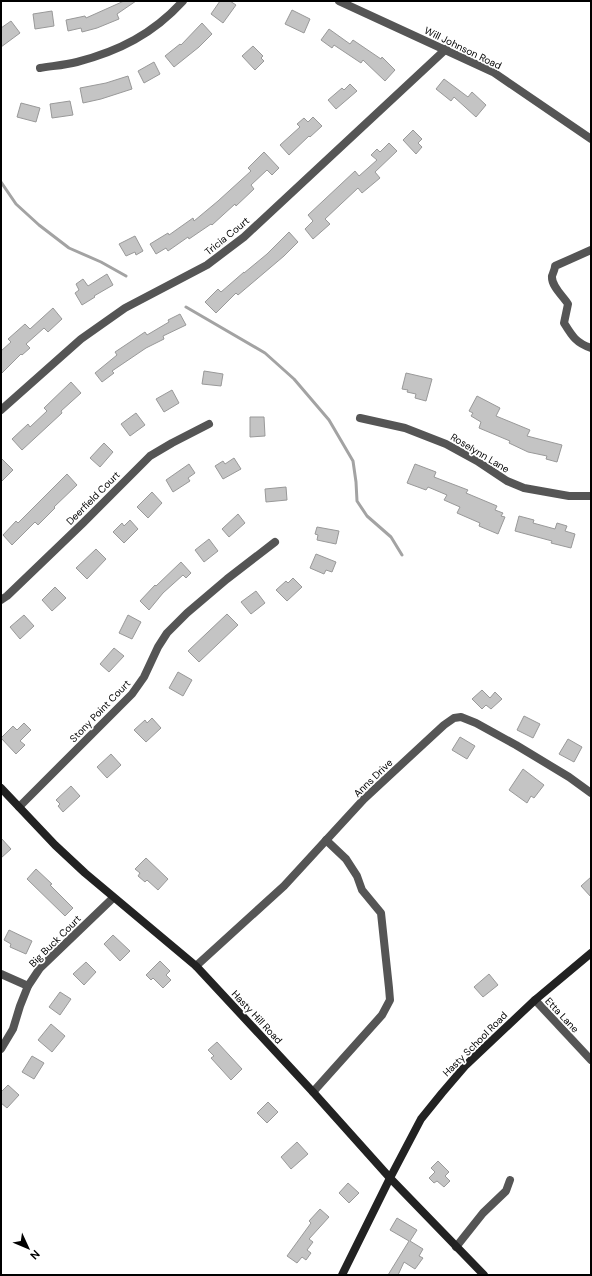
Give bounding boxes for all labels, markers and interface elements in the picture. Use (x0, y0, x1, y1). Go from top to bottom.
street label: Will Johnson Road (422, 24, 504, 72)
street label: Tricia Court (202, 214, 252, 258)
street label: Roselynn Lane (448, 430, 512, 476)
street label: Deerfield Court (63, 468, 123, 528)
street label: Stony Point Court (67, 677, 133, 745)
street label: Anns Drive (351, 756, 396, 800)
street label: Big Buck Court (26, 912, 84, 970)
street label: Hasty Hill Road (229, 987, 285, 1047)
street label: Etta Lane (542, 995, 582, 1036)
street label: Hasty School Road (440, 1009, 510, 1079)
north arrow (8, 1228, 48, 1268)
text: N (27, 1247, 43, 1263)

